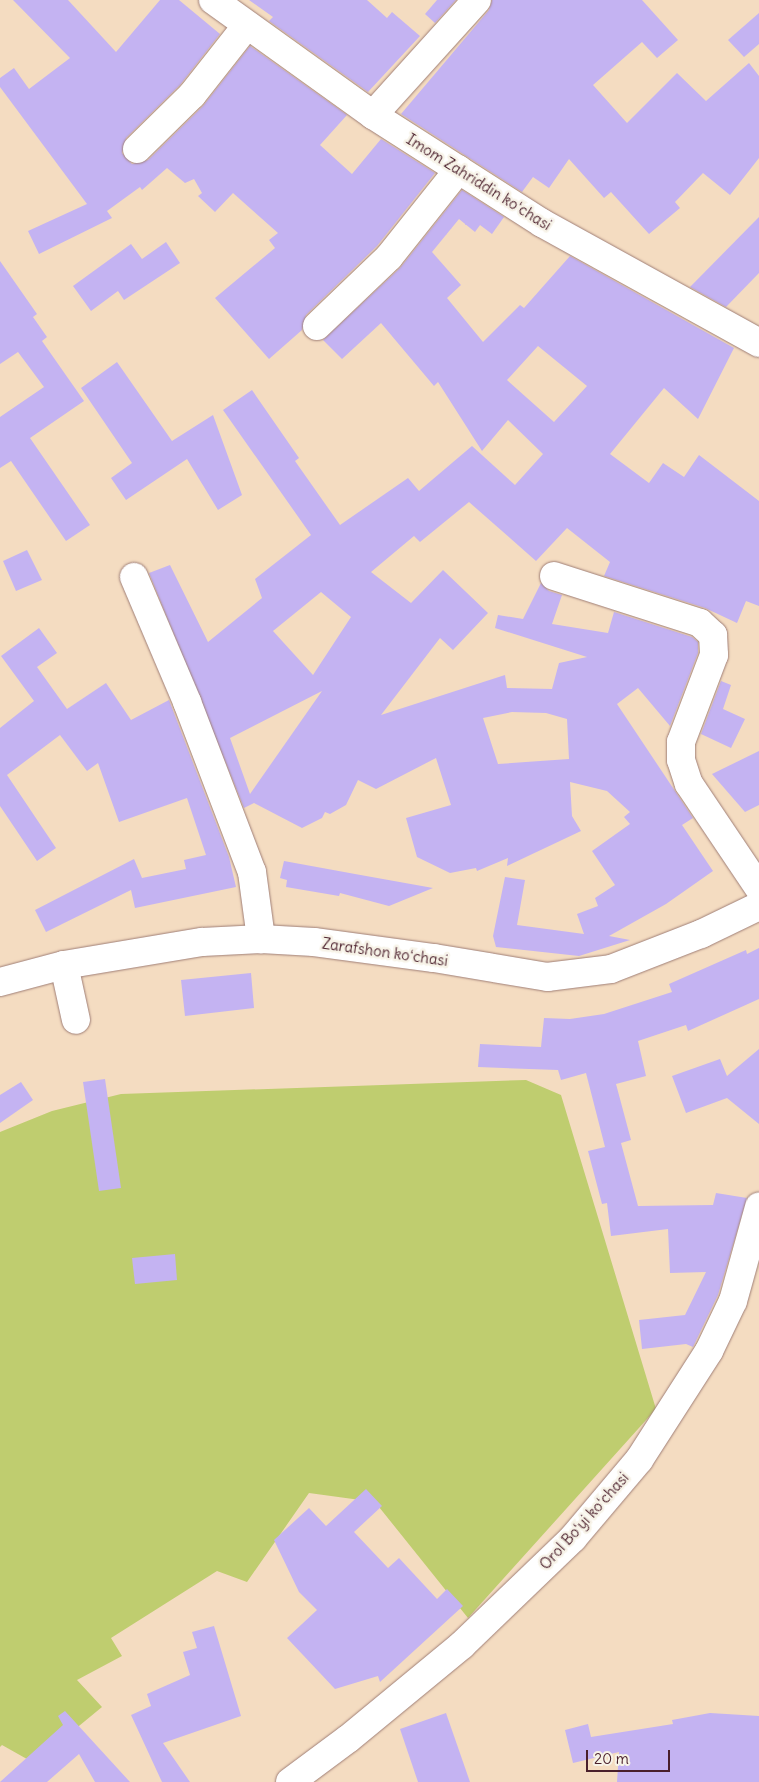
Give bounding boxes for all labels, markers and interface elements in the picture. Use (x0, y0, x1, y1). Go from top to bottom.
street label: Imom Zahriddin koʻchasi (403, 130, 555, 234)
street label: Zarafshon koʻchasi (321, 934, 449, 970)
street label: Orol Boʻyi koʻchasi (536, 1469, 632, 1573)
scale bar (589, 1740, 673, 1772)
text: 20 m (594, 1749, 629, 1768)

